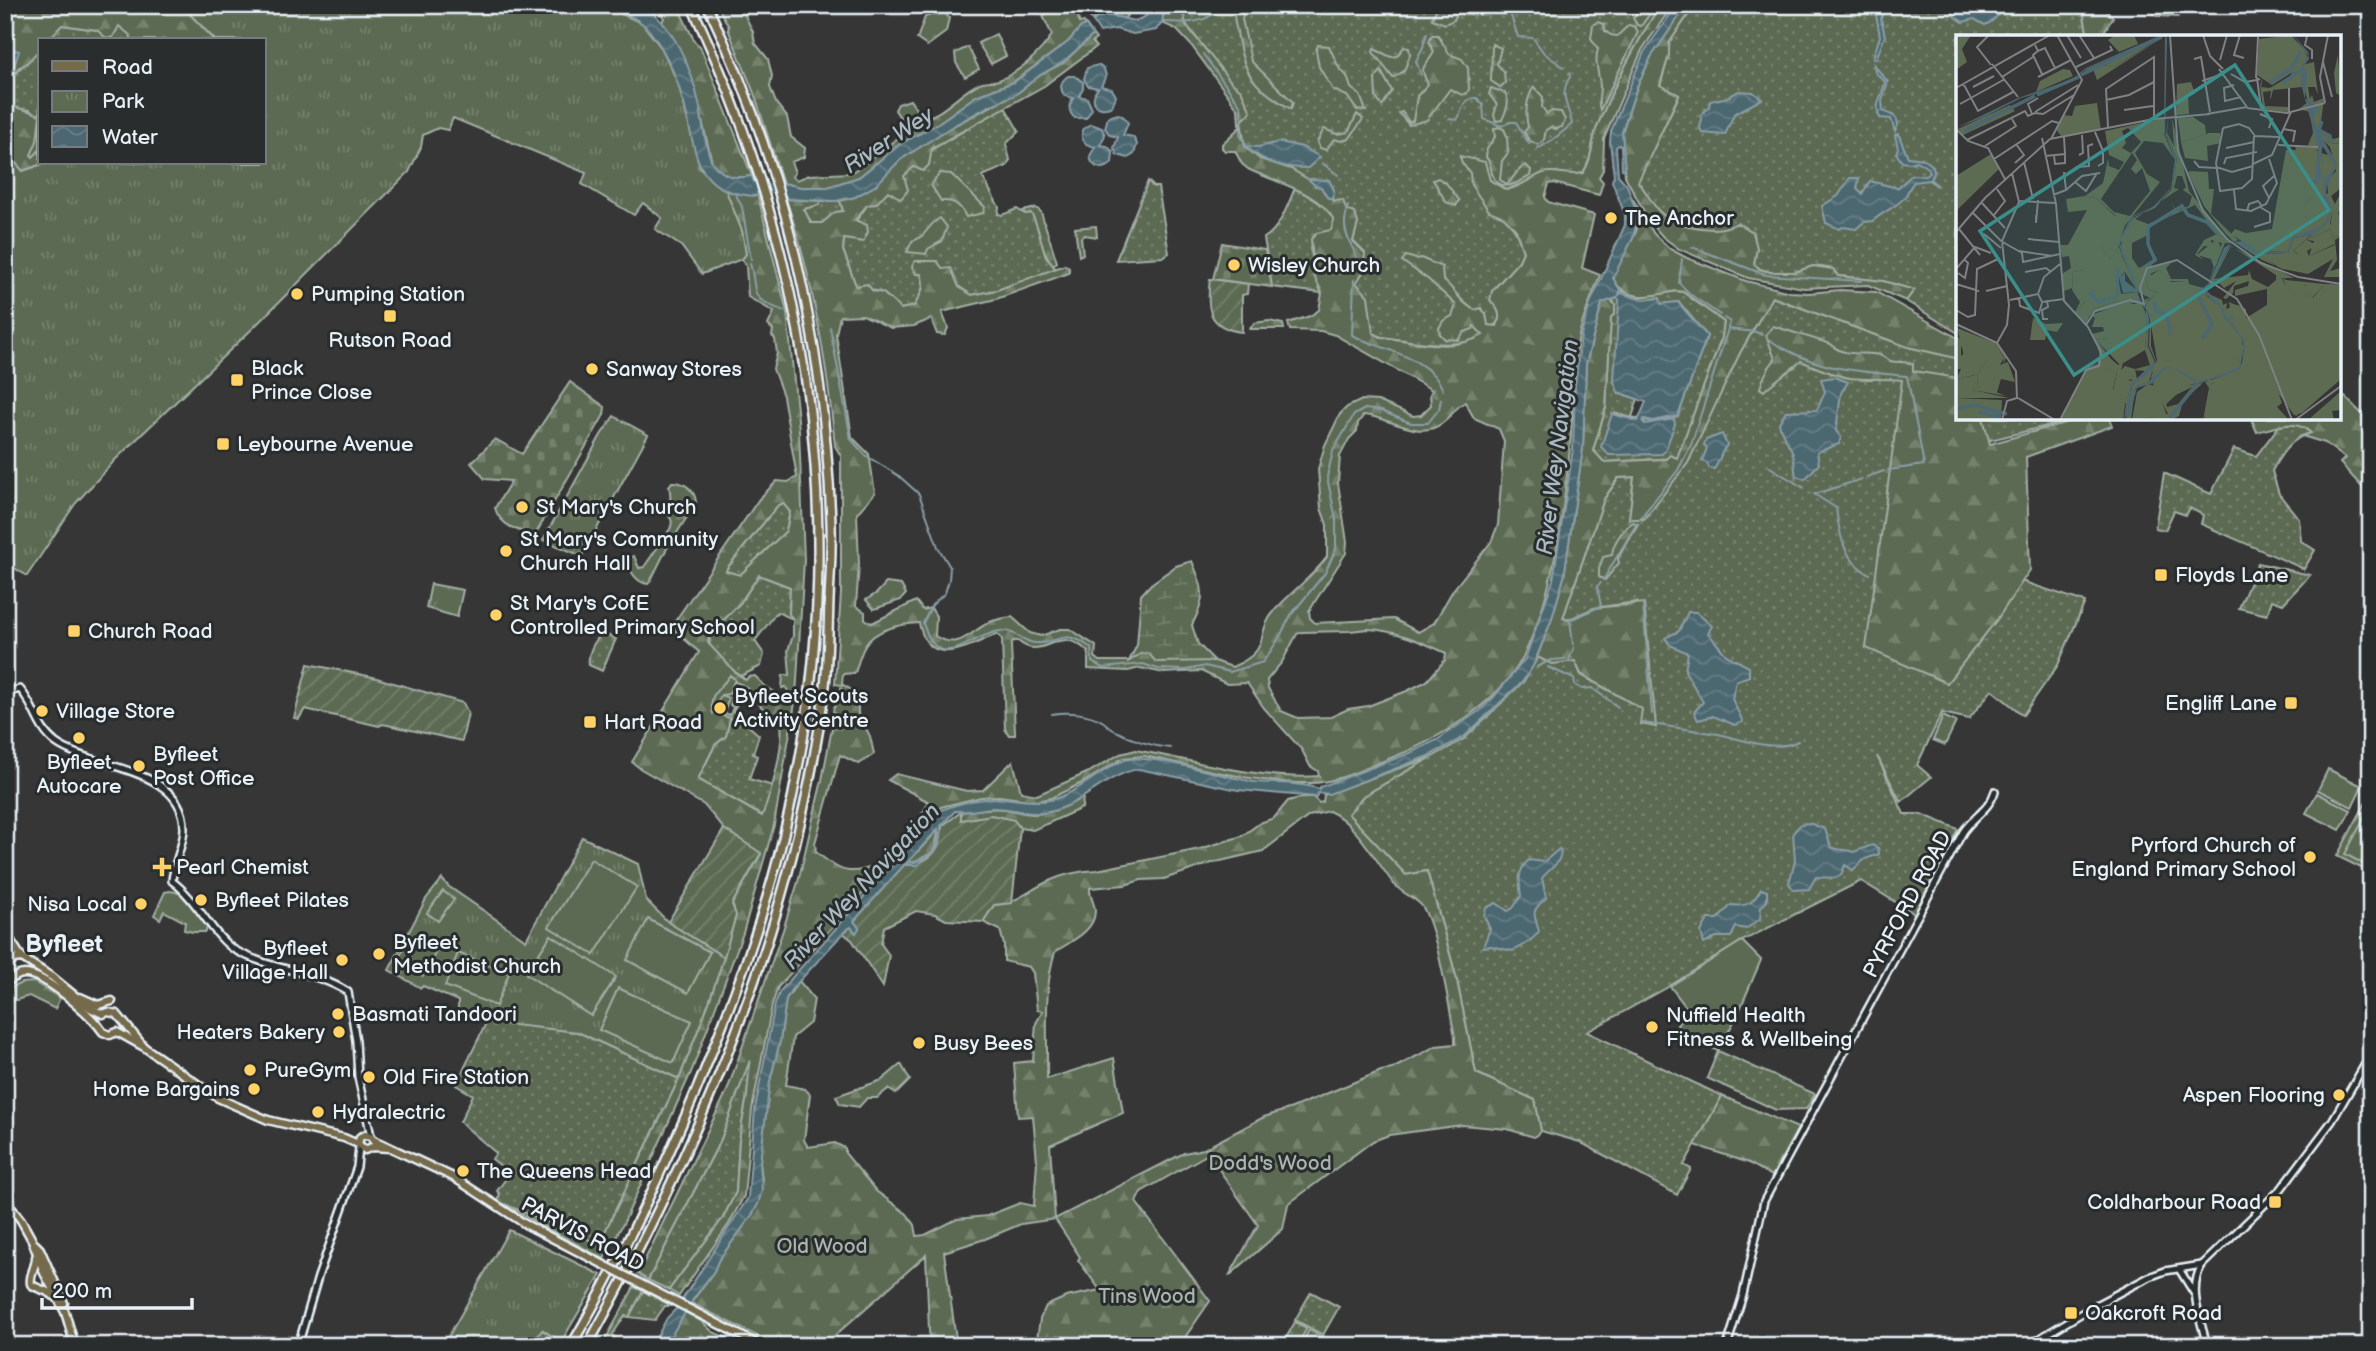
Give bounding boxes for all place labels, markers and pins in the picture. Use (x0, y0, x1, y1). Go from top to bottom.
place label: The Anchor (1625, 206, 1734, 231)
marker: The Anchor (1603, 210, 1619, 226)
place label: Wisley Church (1248, 253, 1380, 278)
marker: Wisley Church (1226, 257, 1242, 273)
place label: Pumping Station (311, 282, 465, 307)
marker: Pumping Station (289, 286, 305, 302)
marker: Rutson Road (382, 308, 398, 324)
place label: Rutson Road (328, 328, 452, 353)
place label: Black Prince Close (251, 356, 372, 405)
place label: Sanway Stores (606, 357, 742, 382)
marker: Sanway Stores (584, 361, 600, 377)
marker: Black Prince Close (229, 372, 245, 388)
place label: Leybourne Avenue (237, 432, 413, 457)
marker: Leybourne Avenue (215, 436, 231, 452)
place label: St Mary's Church (536, 495, 696, 520)
marker: St Mary's Church (514, 499, 530, 515)
place label: St Mary's Community Church Hall (520, 527, 719, 576)
marker: St Mary's Community Church Hall (498, 543, 514, 559)
place label: Floyds Lane (2175, 563, 2288, 588)
marker: Floyds Lane (2153, 567, 2169, 583)
place label: St Mary's CofE Controlled Primary School (510, 591, 755, 640)
marker: St Mary's CofE Controlled Primary School (488, 607, 504, 623)
place label: Church Road (88, 619, 213, 644)
marker: Church Road (66, 623, 82, 639)
place label: Byfleet Scouts Activity Centre (734, 684, 869, 733)
place label: Engliff Lane (2165, 691, 2277, 716)
marker: Engliff Lane (2283, 695, 2299, 711)
place label: Village Store (56, 699, 175, 724)
marker: Byfleet Scouts Activity Centre (712, 700, 728, 716)
marker: Village Store (34, 703, 50, 719)
place label: Hart Road (604, 710, 702, 735)
marker: Hart Road (582, 714, 598, 730)
marker: Byfleet Autocare (71, 730, 87, 746)
place label: Byfleet Post Office (153, 742, 254, 791)
place label: Byfleet Autocare (37, 750, 121, 799)
marker: Byfleet Post Office (131, 758, 147, 774)
place label: Pyrford Church of England Primary School (2071, 833, 2296, 882)
marker: Pyrford Church of England Primary School (2302, 849, 2318, 865)
place label: Pearl Chemist (176, 855, 309, 880)
marker: Pearl Chemist (154, 859, 170, 875)
place label: Byfleet Pilates (215, 888, 349, 913)
place label: Nisa Local (27, 892, 127, 917)
marker: Byfleet Pilates (193, 892, 209, 908)
marker: Nisa Local (133, 896, 149, 912)
place label: Byfleet Methodist Church (393, 930, 561, 979)
place label: Byfleet Village Hall (222, 936, 329, 985)
marker: Byfleet Methodist Church (371, 946, 387, 962)
marker: Byfleet Village Hall (334, 952, 350, 968)
place label: Basmati Tandoori (352, 1002, 517, 1027)
place label: Nuffield Health Fitness & Wellbeing (1666, 1003, 1852, 1052)
marker: Basmati Tandoori (330, 1006, 346, 1022)
marker: Nuffield Health Fitness & Wellbeing (1644, 1019, 1660, 1035)
place label: Heaters Bakery (177, 1020, 326, 1045)
marker: Heaters Bakery (331, 1024, 347, 1040)
place label: Busy Bees (933, 1031, 1033, 1056)
marker: Busy Bees (911, 1035, 927, 1051)
place label: PureGym (264, 1058, 351, 1083)
marker: PureGym (242, 1062, 258, 1078)
place label: Old Fire Station (383, 1065, 529, 1090)
marker: Old Fire Station (361, 1069, 377, 1085)
place label: Home Bargains (93, 1077, 240, 1102)
marker: Home Bargains (246, 1081, 262, 1097)
place label: Aspen Flooring (2183, 1083, 2325, 1108)
marker: Aspen Flooring (2331, 1087, 2347, 1103)
place label: Hydralectric (332, 1100, 446, 1125)
marker: Hydralectric (310, 1104, 326, 1120)
place label: The Queens Head (477, 1159, 651, 1184)
marker: The Queens Head (455, 1163, 471, 1179)
place label: Coldharbour Road (2087, 1190, 2261, 1215)
marker: Coldharbour Road (2267, 1194, 2283, 1210)
place label: Oakcroft Road (2085, 1301, 2222, 1326)
marker: Oakcroft Road (2063, 1305, 2079, 1321)

